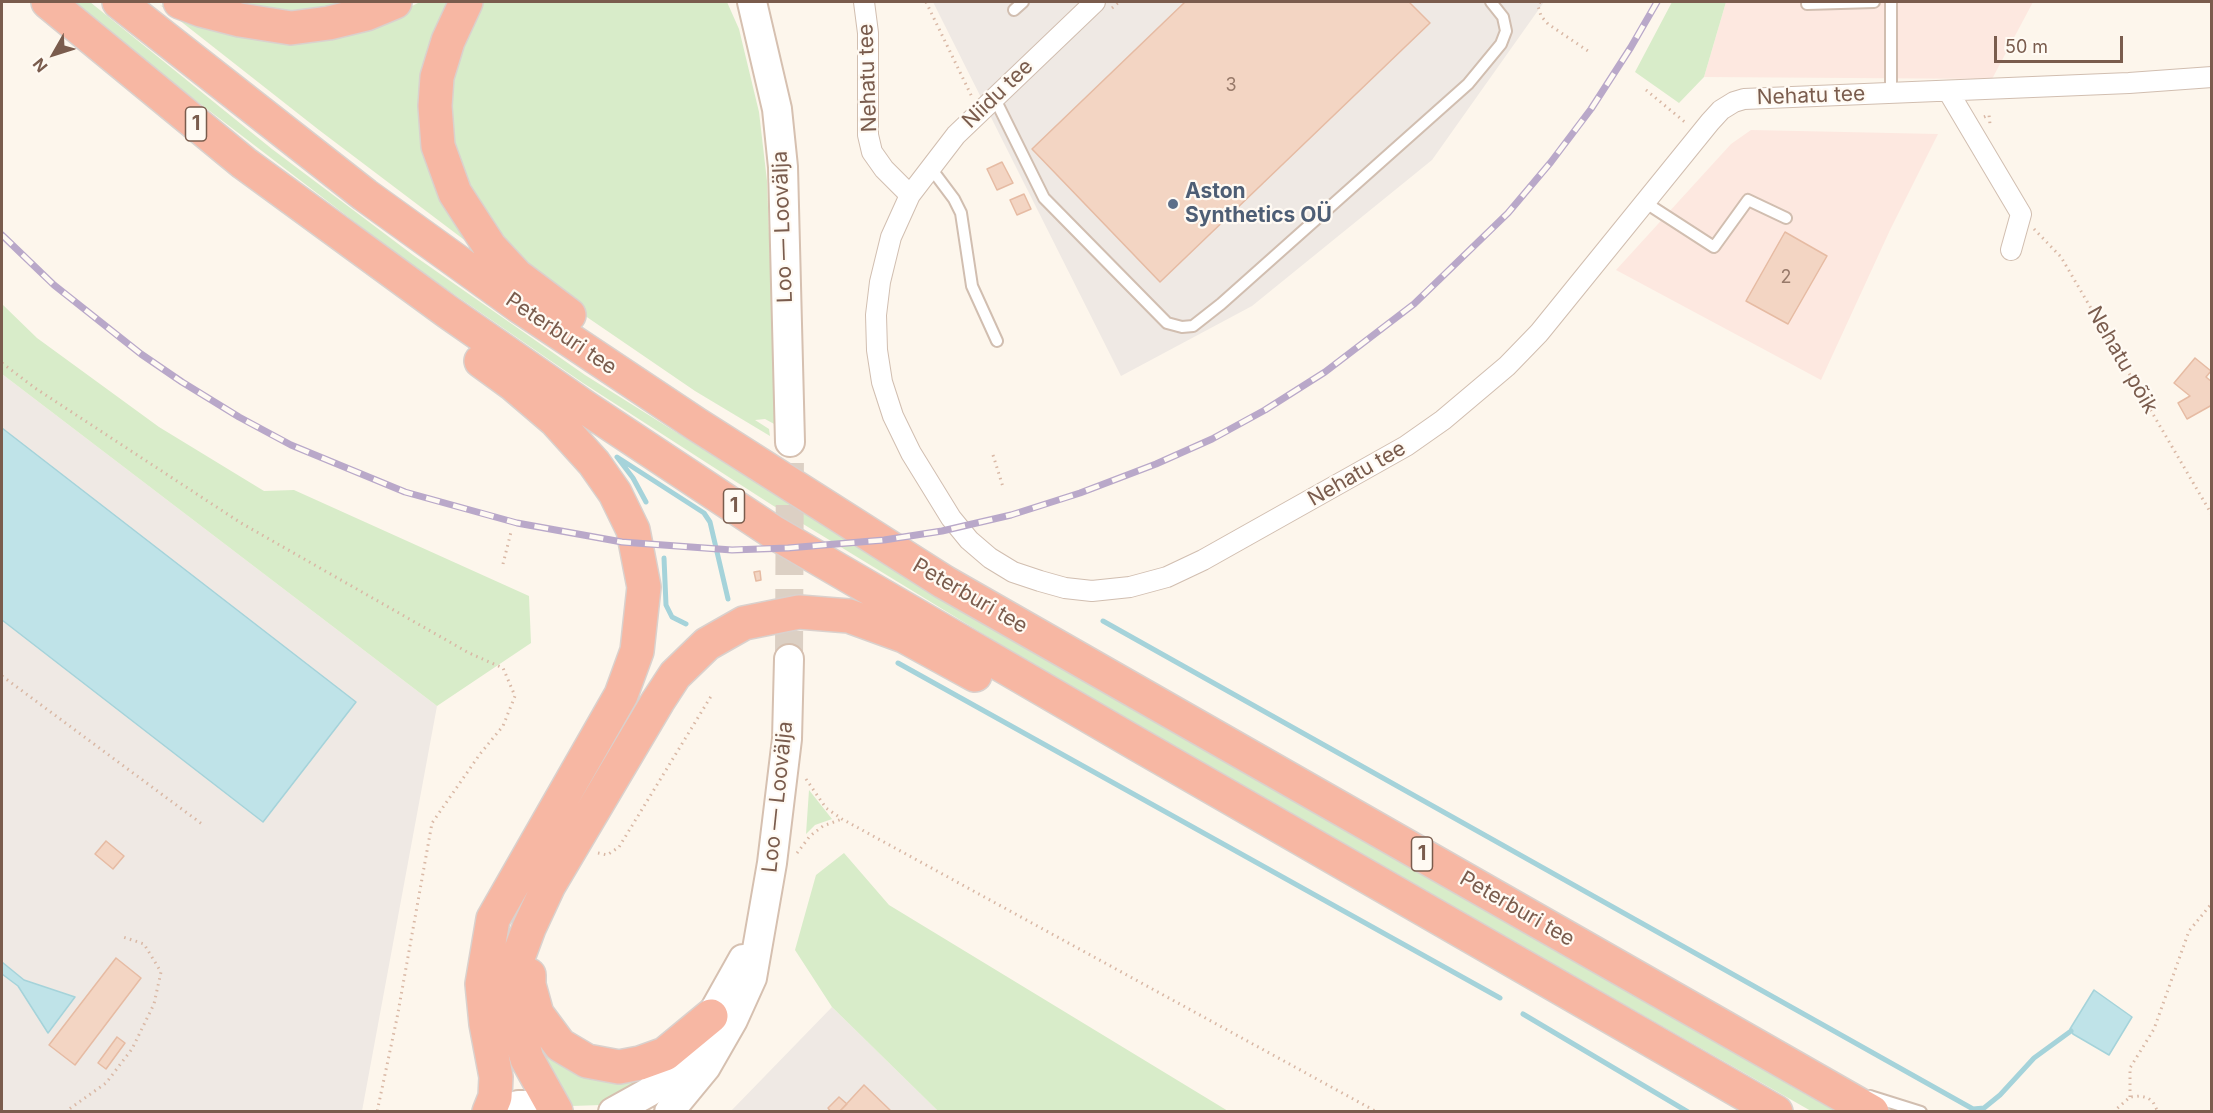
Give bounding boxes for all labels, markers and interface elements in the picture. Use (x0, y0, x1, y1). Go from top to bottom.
street label: Nehatu tee (854, 23, 882, 133)
north arrow (24, 24, 84, 84)
scale bar (1997, 24, 2126, 62)
text: 50 m (2005, 36, 2048, 57)
text: N (28, 54, 52, 76)
street label: Niidu tee (957, 54, 1039, 134)
house number: 3 (1225, 75, 1237, 97)
street label: Nehatu tee (1756, 82, 1866, 110)
road number: 1 (186, 107, 206, 141)
street label: Loo — Loovälja (768, 151, 798, 303)
place label: Aston Synthetics OÜ (1185, 179, 1332, 229)
marker: Aston Synthetics OÜ (1166, 197, 1180, 211)
house number: 2 (1781, 267, 1791, 289)
street label: Peterburi tee (501, 288, 621, 380)
street label: Nehatu põik (2081, 302, 2163, 418)
street label: Nehatu tee (1304, 436, 1410, 512)
road number: 1 (724, 489, 744, 523)
street label: Peterburi tee (908, 553, 1032, 639)
street label: Loo — Loovälja (758, 720, 798, 874)
road number: 1 (1412, 837, 1432, 871)
street label: Peterburi tee (1455, 866, 1579, 952)

